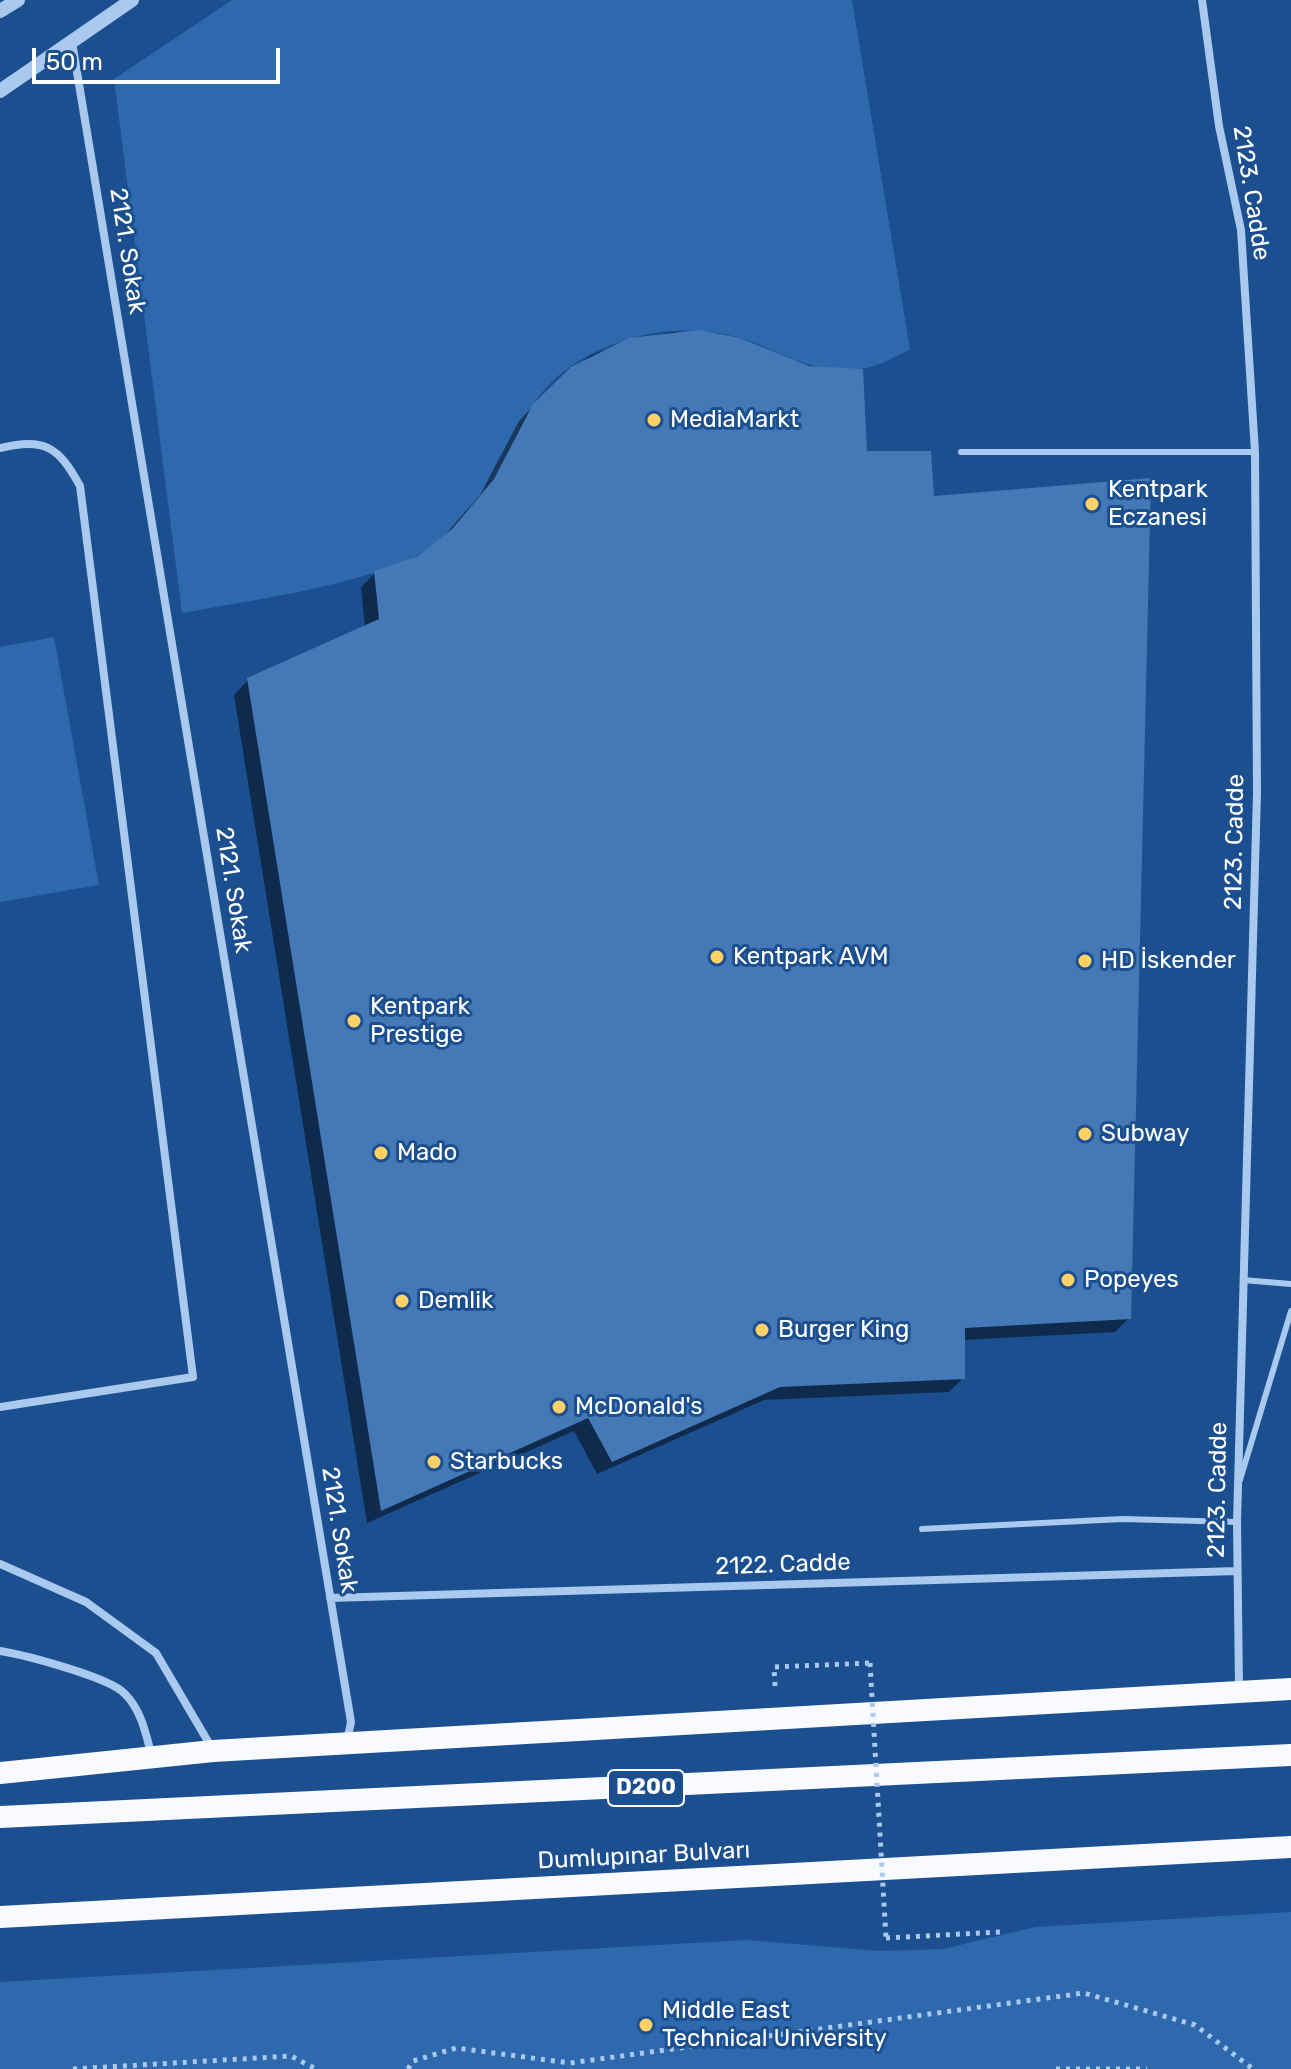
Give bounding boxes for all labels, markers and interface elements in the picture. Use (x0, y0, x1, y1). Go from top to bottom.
scale bar (36, 32, 284, 82)
text: 50 m (46, 48, 103, 76)
street label: 2123. Cadde (1226, 124, 1276, 262)
street label: 2121. Sokak (103, 186, 151, 316)
place label: MediaMarkt (670, 406, 799, 434)
marker: MediaMarkt (645, 411, 663, 429)
place label: Kentpark Eczanesi (1108, 476, 1208, 532)
marker: Kentpark Eczanesi (1083, 495, 1101, 513)
street label: 2123. Cadde (1219, 774, 1251, 910)
street label: 2121. Sokak (209, 825, 257, 955)
place label: Kentpark AVM (733, 943, 889, 971)
place label: HD İskender (1101, 947, 1236, 975)
marker: Kentpark AVM (708, 948, 726, 966)
marker: HD İskender (1076, 952, 1094, 970)
place label: Kentpark Prestige (370, 993, 470, 1049)
marker: Kentpark Prestige (345, 1012, 363, 1030)
place label: Subway (1101, 1120, 1189, 1148)
marker: Subway (1076, 1125, 1094, 1143)
place label: Mado (397, 1139, 457, 1167)
marker: Mado (372, 1144, 390, 1162)
place label: Popeyes (1084, 1266, 1179, 1294)
marker: Popeyes (1059, 1271, 1077, 1289)
place label: Demlik (418, 1287, 493, 1315)
marker: Demlik (393, 1292, 411, 1310)
place label: Burger King (778, 1316, 909, 1344)
marker: Burger King (753, 1321, 771, 1339)
place label: McDonald's (575, 1393, 702, 1421)
marker: McDonald's (550, 1398, 568, 1416)
street label: 2123. Cadde (1202, 1422, 1234, 1558)
place label: Starbucks (450, 1448, 563, 1476)
marker: Starbucks (425, 1453, 443, 1471)
street label: 2121. Sokak (315, 1465, 363, 1595)
street label: 2122. Cadde (715, 1548, 851, 1582)
road number: D200 (608, 1770, 684, 1806)
street label: Dumlupınar Bulvarı (537, 1836, 751, 1876)
place label: Middle East Technical University (662, 1997, 887, 2053)
marker: Middle East Technical University (637, 2016, 655, 2034)

